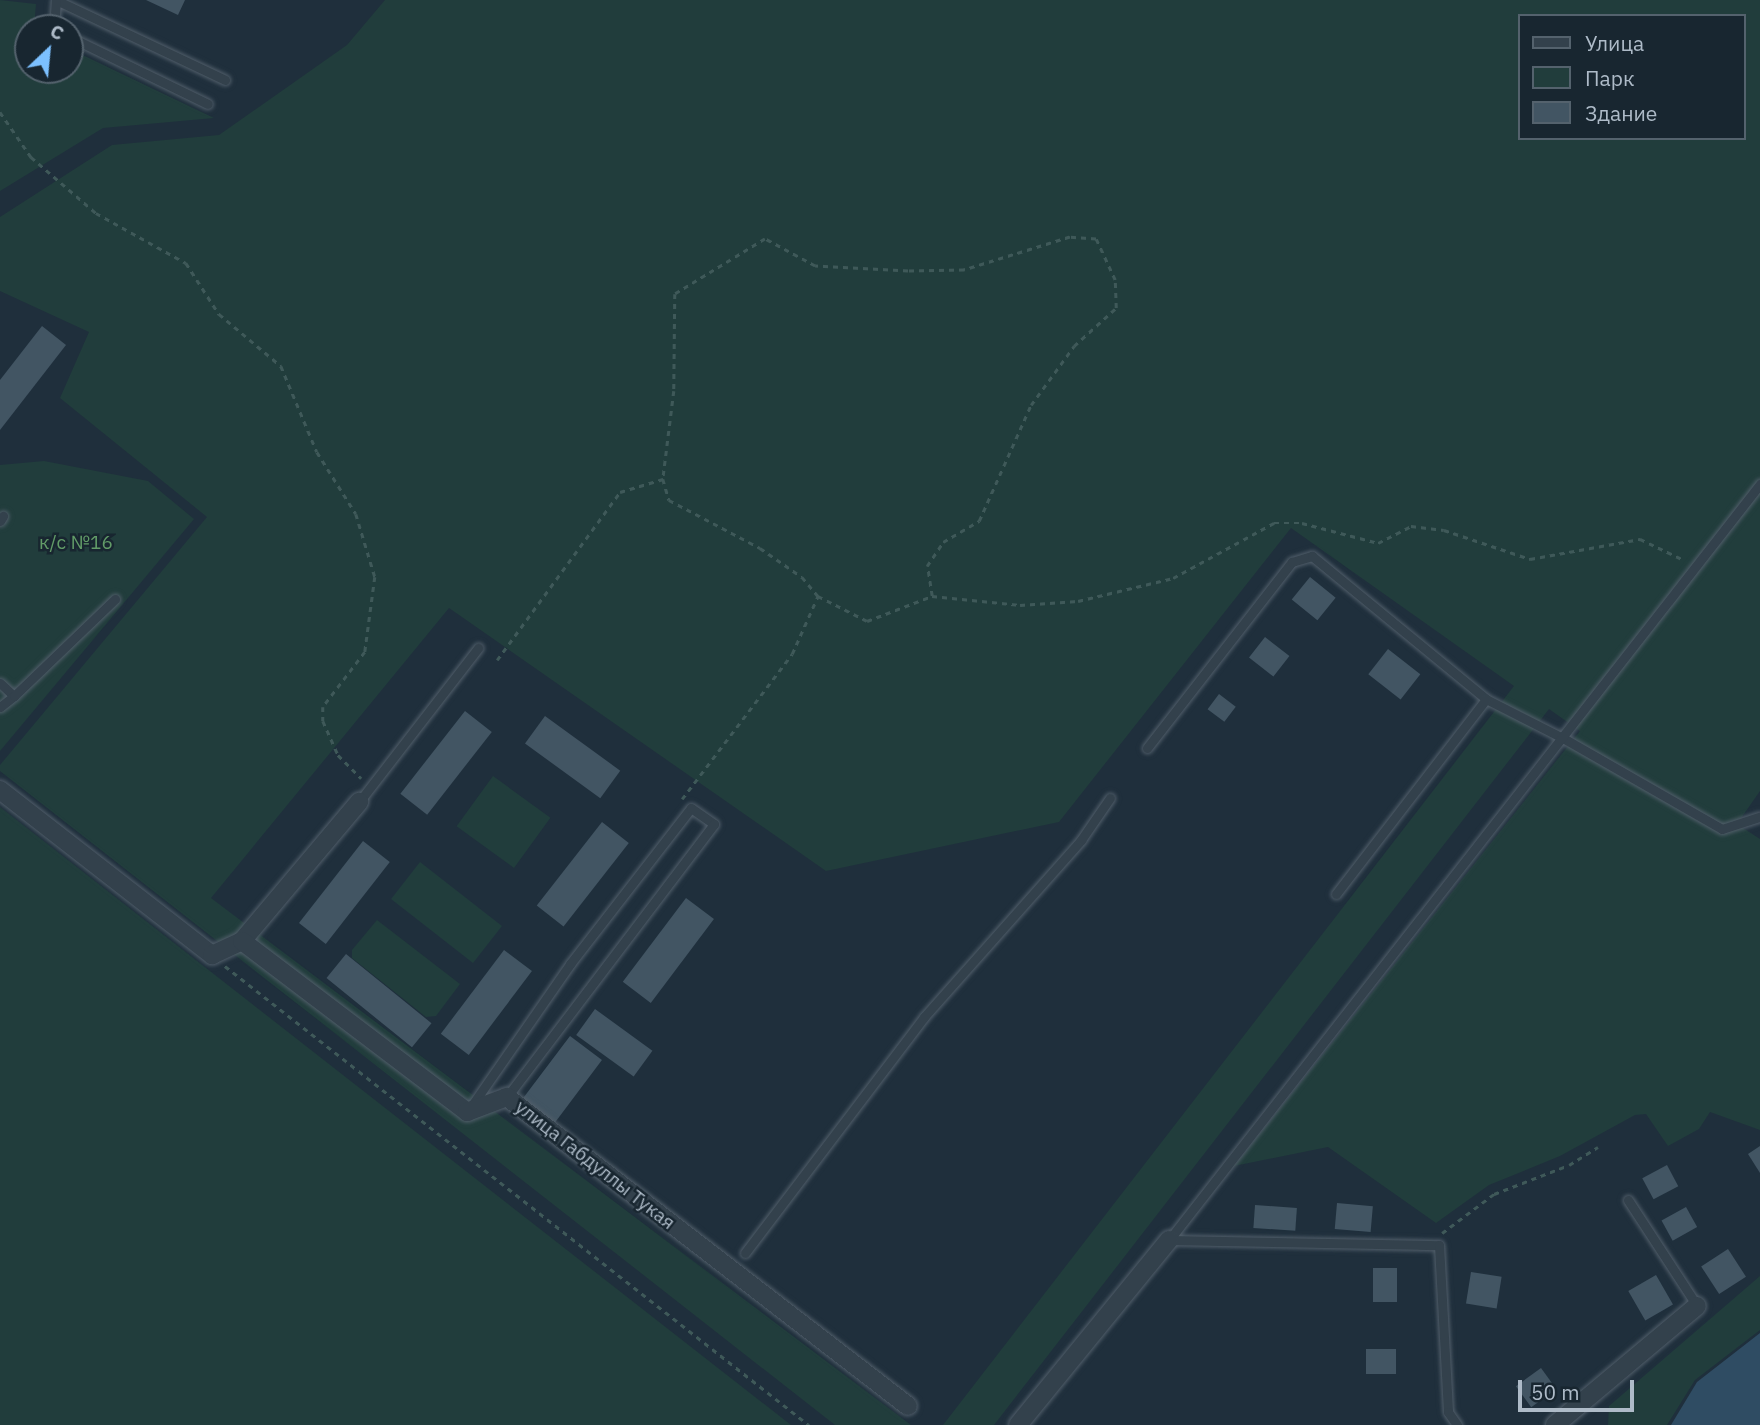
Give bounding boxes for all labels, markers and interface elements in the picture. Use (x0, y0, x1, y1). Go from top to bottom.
north arrow (14, 14, 84, 84)
legend (1518, 14, 1746, 140)
text: С (47, 18, 68, 45)
text: Улица (1585, 29, 1644, 57)
text: Парк (1585, 64, 1635, 92)
text: Здание (1585, 99, 1657, 127)
park label: к/с №16 (39, 532, 113, 554)
street label: улица Габдуллы Тукая (511, 1096, 679, 1234)
scale bar (1522, 1366, 1638, 1410)
text: 50 m (1531, 1378, 1580, 1406)

